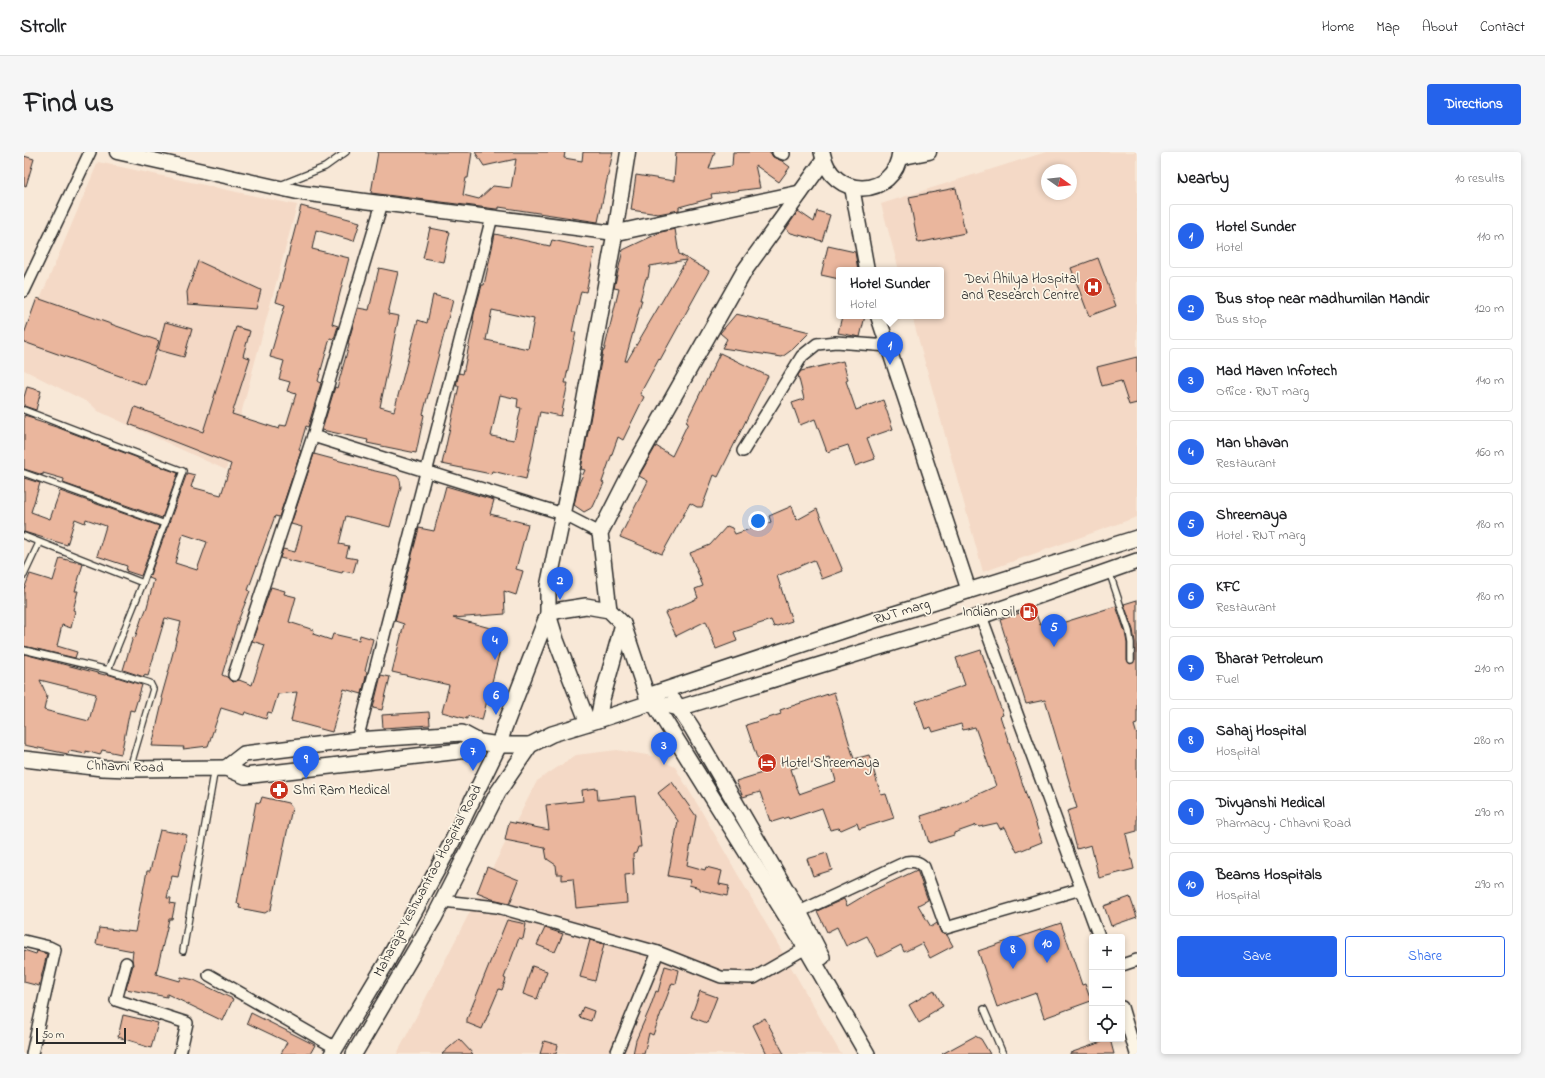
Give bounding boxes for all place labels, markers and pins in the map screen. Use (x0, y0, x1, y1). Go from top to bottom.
place label: Devi Ahilya Hospital and Research Centre (961, 269, 1080, 306)
hospital icon: Devi Ahilya Hospital and Research Centre (1082, 276, 1104, 298)
pin: 1 (877, 332, 903, 365)
pin: 2 (547, 567, 573, 600)
fuel station icon: Indian Oil (1018, 601, 1040, 623)
place label: Indian Oil (962, 602, 1015, 623)
pin: 5 (1041, 614, 1067, 647)
pin: 4 (482, 627, 508, 660)
pin: 6 (483, 682, 509, 715)
pin: 3 (651, 732, 677, 765)
pin: 7 (460, 738, 486, 771)
pin: 9 (293, 746, 319, 779)
hotel icon: Hotel Shreemaya (756, 752, 778, 774)
place label: Hotel Shreemaya (781, 753, 880, 775)
pharmacy icon: Shri Ram Medical (268, 779, 290, 801)
place label: Shri Ram Medical (293, 780, 390, 801)
pin: 10 (1034, 930, 1060, 963)
pin: 8 (1000, 936, 1026, 969)

